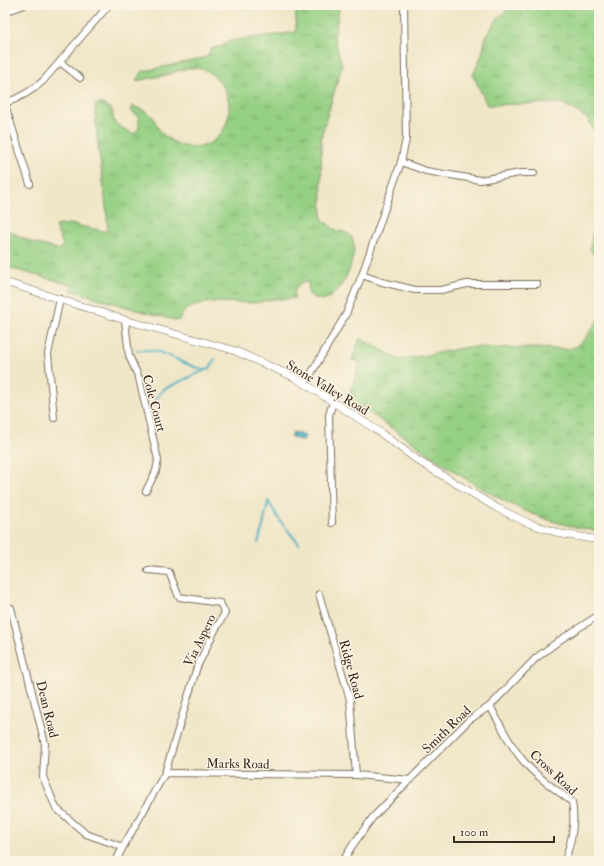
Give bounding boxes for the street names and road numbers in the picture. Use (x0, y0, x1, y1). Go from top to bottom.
street label: Stone Valley Road (283, 357, 372, 420)
street label: Cole Court (139, 373, 169, 434)
street label: Via Aspero (180, 612, 220, 670)
street label: Ridge Road (335, 638, 367, 701)
street label: Dean Road (32, 679, 62, 740)
street label: Smith Road (419, 702, 475, 757)
street label: Cross Road (526, 747, 581, 799)
street label: Marks Road (206, 755, 270, 773)

